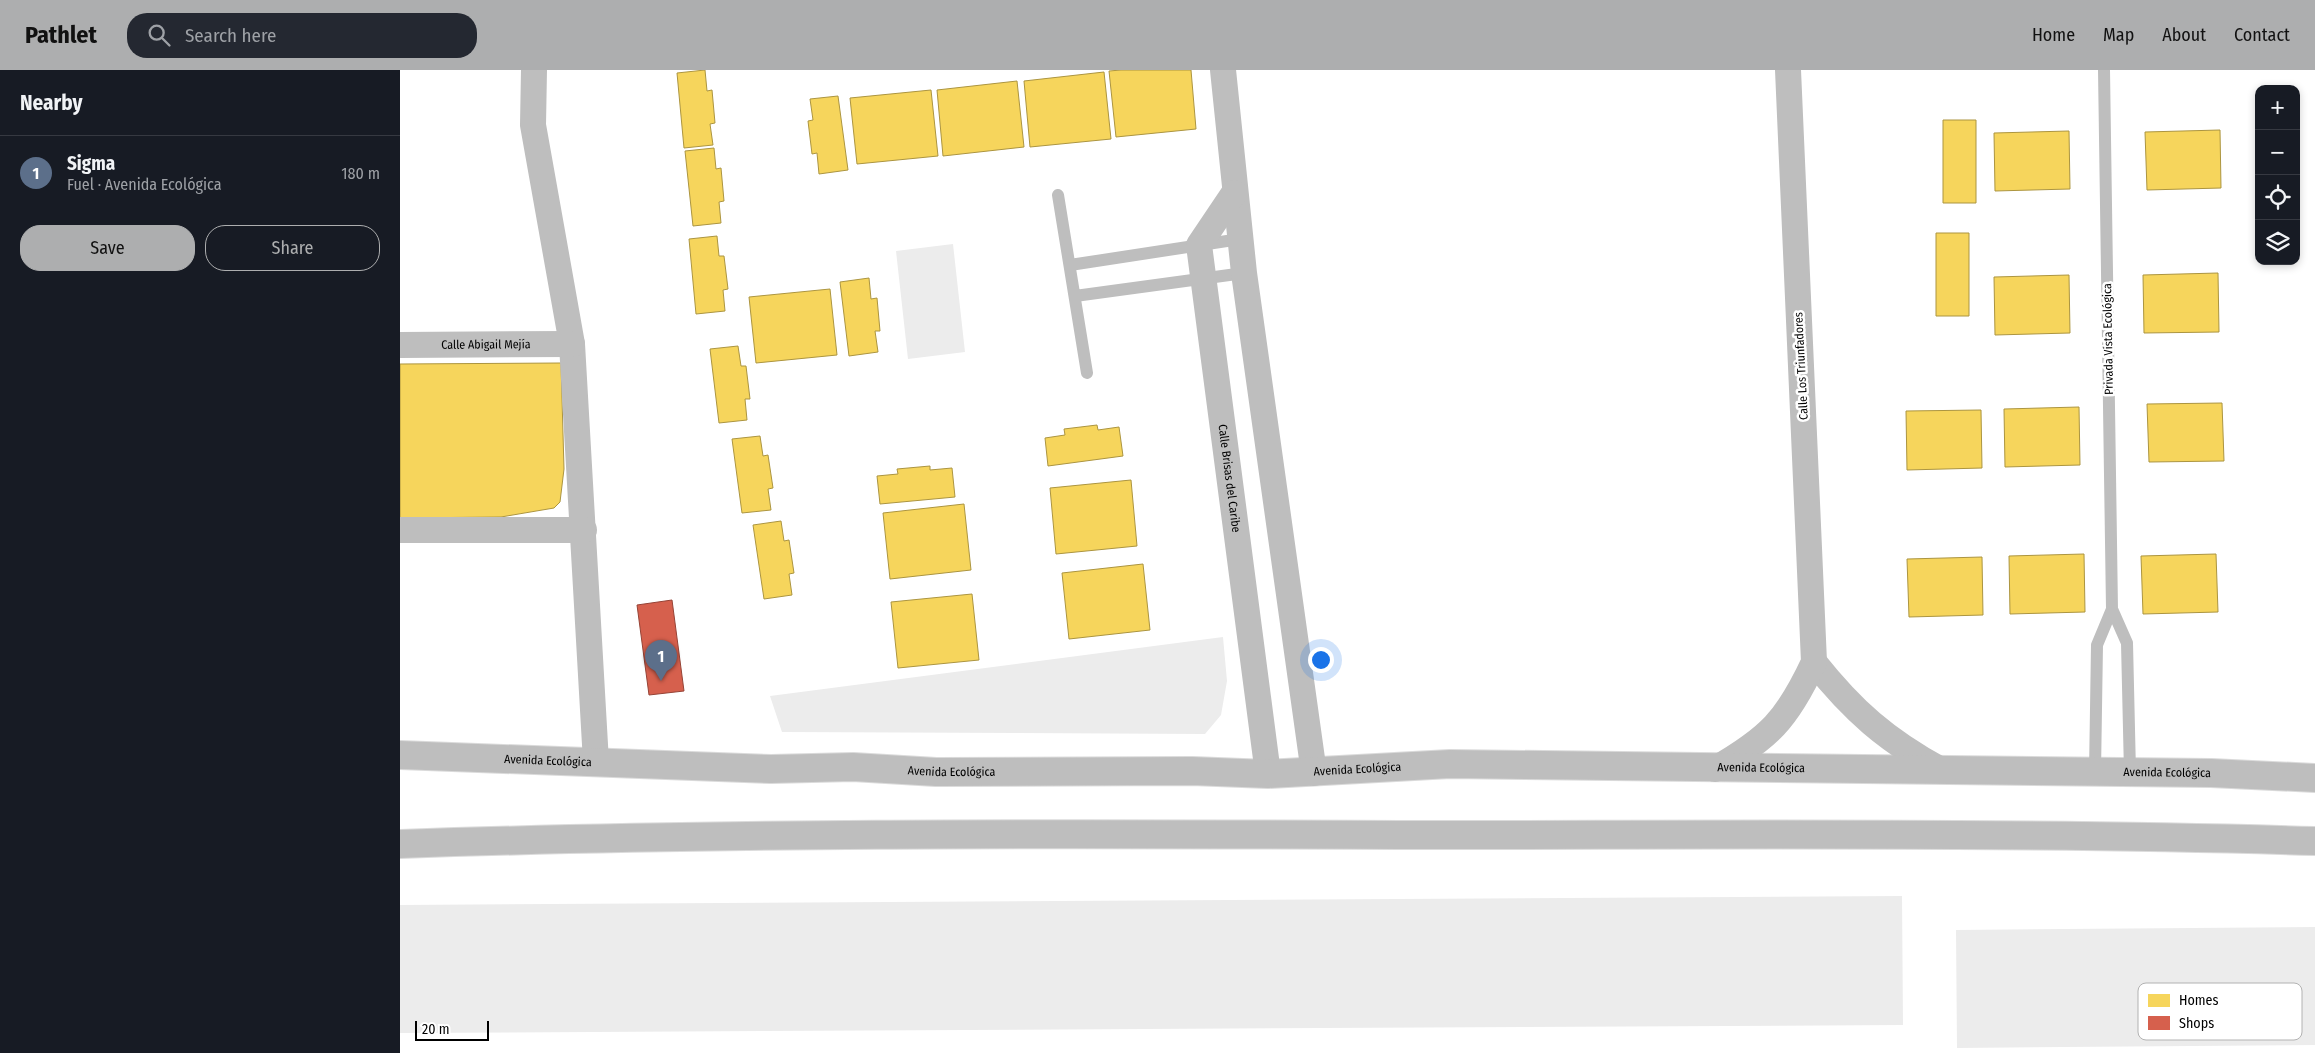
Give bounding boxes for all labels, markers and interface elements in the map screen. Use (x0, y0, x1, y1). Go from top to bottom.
search box (127, 13, 477, 58)
text: Pathlet (25, 21, 97, 49)
icon: search (145, 21, 173, 49)
text: Search here (185, 24, 276, 47)
text: Home (2032, 24, 2075, 46)
text: Map (2103, 24, 2134, 46)
text: About (2162, 24, 2206, 46)
text: Contact (2234, 24, 2290, 46)
map controls (2255, 85, 2300, 265)
button: + (2255, 85, 2300, 130)
text: Nearby (20, 90, 82, 116)
button: − (2255, 130, 2300, 175)
text: Sigma (67, 152, 115, 175)
text: 1 (33, 164, 39, 183)
text: 180 m (341, 164, 380, 183)
text: Fuel · Avenida Ecológica (67, 175, 222, 194)
button: locate (2255, 175, 2300, 220)
button: layers (2255, 220, 2300, 265)
button: Save (20, 225, 195, 271)
button: Share (205, 225, 380, 271)
street label: Privada Vista Ecológica (2100, 283, 2116, 395)
street label: Calle Los Triunfadores (1791, 312, 1811, 420)
street label: Calle Abigail Mejía (441, 337, 531, 352)
street label: Calle Brisas del Caribe (1215, 423, 1243, 533)
pin: 1 (645, 640, 677, 681)
your location (1308, 647, 1334, 673)
street label: Avenida Ecológica (504, 752, 592, 769)
street label: Avenida Ecológica (1313, 760, 1402, 778)
street label: Avenida Ecológica (1717, 760, 1805, 775)
street label: Avenida Ecológica (907, 763, 996, 779)
street label: Avenida Ecológica (2123, 765, 2211, 780)
legend (2138, 983, 2302, 1040)
text: Homes (2179, 992, 2219, 1009)
text: Shops (2179, 1015, 2214, 1032)
scale bar (415, 1018, 489, 1041)
text: 20 m (422, 1021, 450, 1038)

